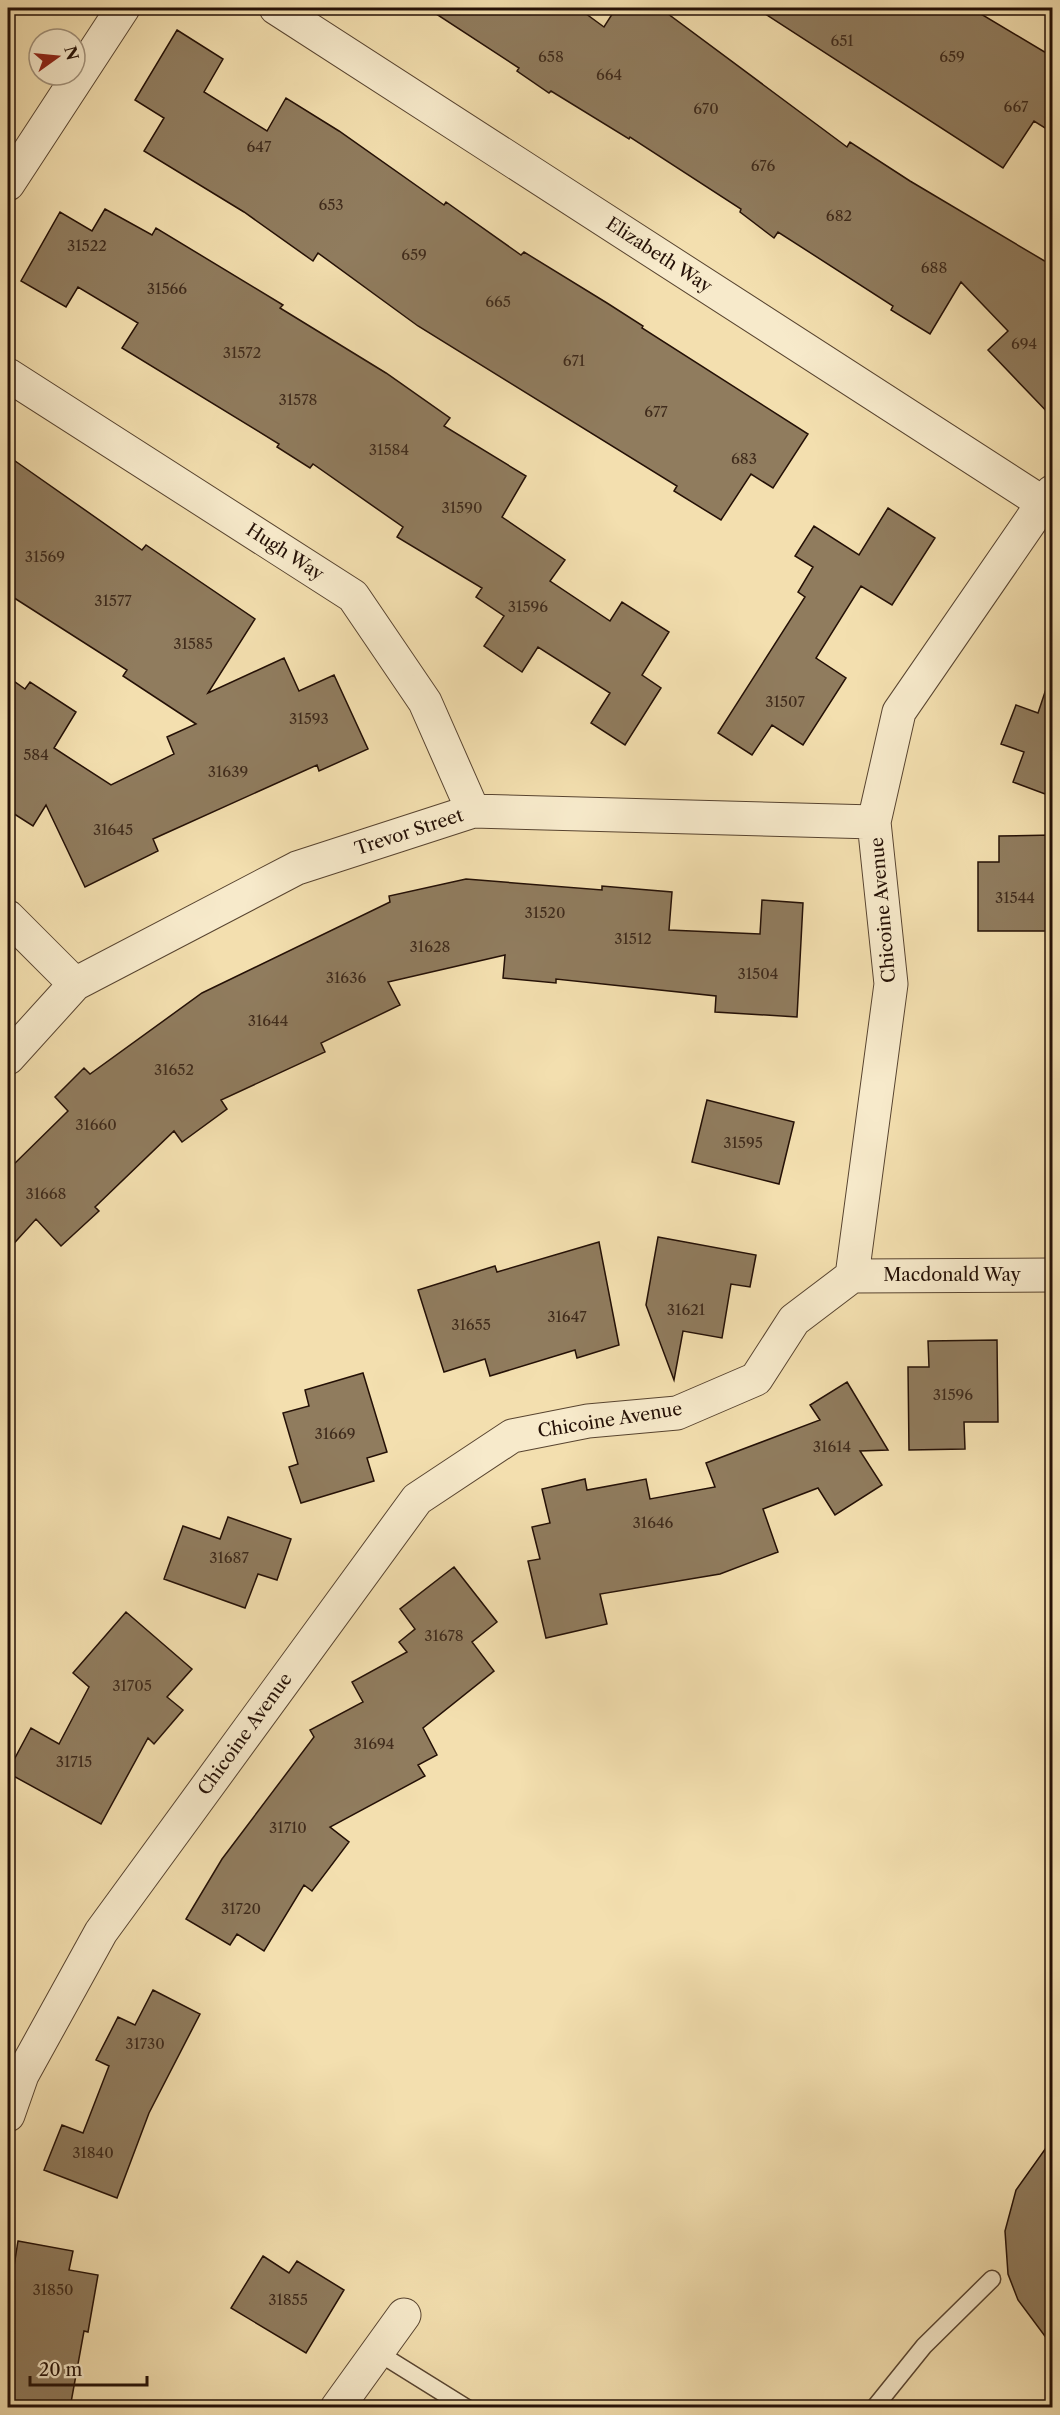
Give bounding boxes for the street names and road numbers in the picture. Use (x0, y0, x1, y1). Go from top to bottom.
street label: Elizabeth Way (602, 213, 717, 298)
street label: Hugh Way (242, 519, 329, 586)
street label: Trevor Street (352, 804, 467, 860)
street label: Chicoine Avenue (866, 836, 900, 984)
street label: Macdonald Way (883, 1264, 1022, 1286)
street label: Chicoine Avenue (536, 1398, 684, 1442)
street label: Chicoine Avenue (193, 1668, 297, 1800)

